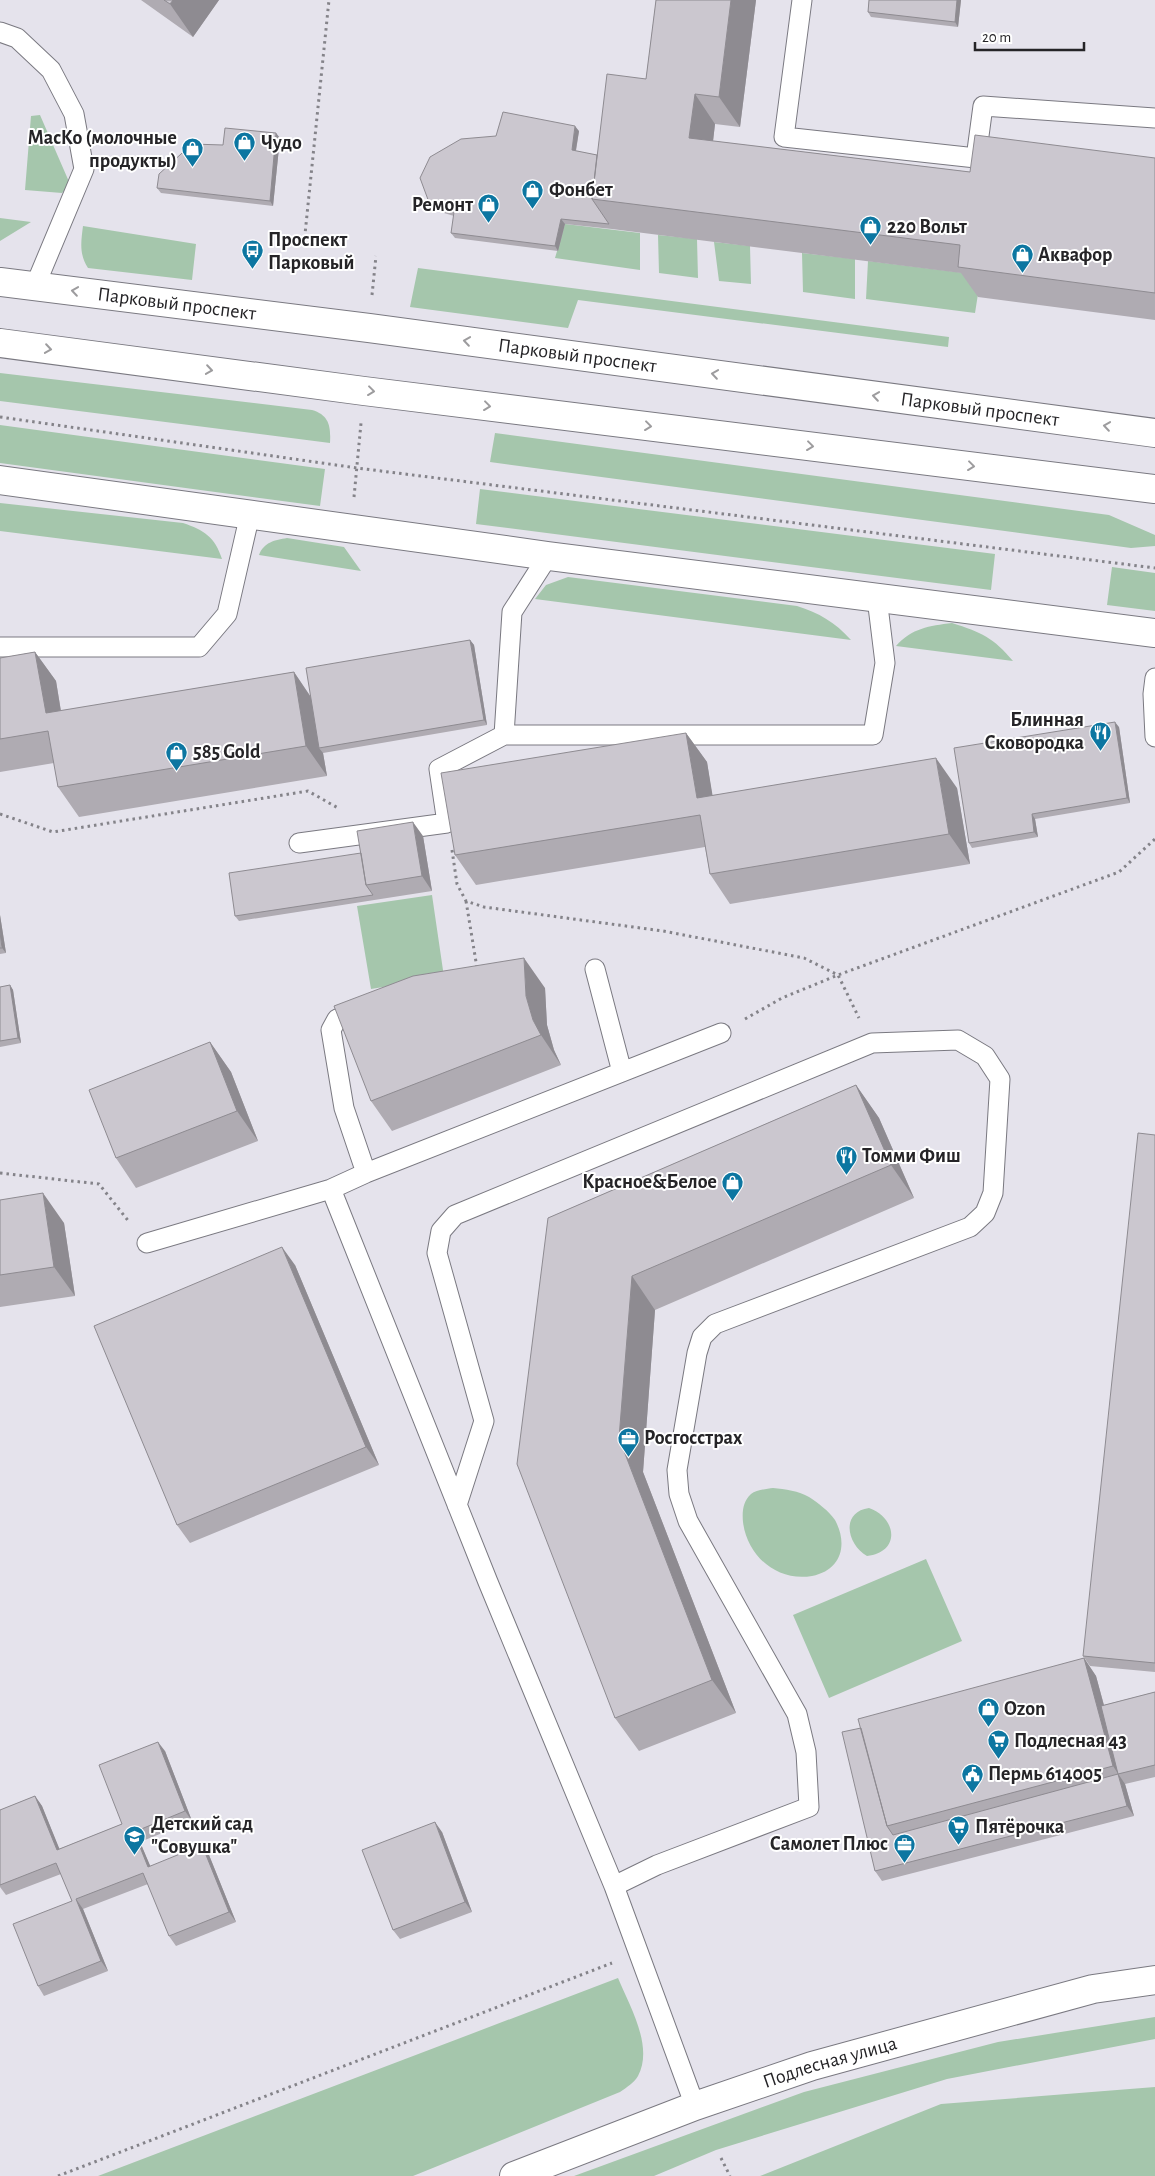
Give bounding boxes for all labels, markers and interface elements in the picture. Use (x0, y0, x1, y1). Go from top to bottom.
scale bar (975, 20, 1084, 52)
text: 20 m (982, 30, 1011, 45)
place label: МасКо (молочные продукты) (28, 128, 177, 171)
shop icon: Чудо (233, 131, 257, 162)
place label: Чудо (261, 133, 302, 153)
shop icon: МасКо (молочные продукты) (181, 137, 205, 168)
shop icon: Фонбет (521, 178, 545, 209)
place label: Фонбет (549, 180, 613, 200)
shop icon: Ремонт (477, 193, 501, 224)
place label: Ремонт (412, 195, 473, 215)
shop icon: 220 Вольт (859, 215, 883, 246)
place label: 220 Вольт (887, 217, 967, 237)
place label: Проспект Парковый (268, 230, 354, 273)
bus stop icon: Проспект Парковый (240, 239, 264, 270)
shop icon: Аквафор (1010, 243, 1034, 274)
place label: Аквафор (1038, 245, 1113, 265)
street label: Парковый проспект (96, 284, 258, 324)
one-way arrow (71, 286, 79, 297)
street label: Парковый проспект (497, 335, 659, 376)
one-way arrow (463, 336, 471, 347)
one-way arrow (45, 343, 53, 354)
one-way arrow (206, 364, 214, 375)
one-way arrow (711, 369, 719, 380)
one-way arrow (367, 385, 375, 396)
street label: Парковый проспект (899, 389, 1061, 430)
one-way arrow (872, 391, 880, 402)
one-way arrow (483, 400, 491, 411)
one-way arrow (645, 420, 653, 431)
one-way arrow (1102, 422, 1111, 432)
one-way arrow (806, 440, 814, 451)
one-way arrow (967, 460, 975, 471)
place label: Блинная Сковородка (985, 710, 1085, 753)
restaurant icon: Блинная Сковородка (1088, 720, 1112, 751)
shop icon: 585 Gold (165, 740, 189, 771)
place label: 585 Gold (193, 742, 261, 762)
restaurant icon: Томми Фиш (834, 1144, 858, 1175)
place label: Томми Фиш (862, 1146, 961, 1166)
shop icon: Красное&Белое (721, 1170, 745, 1201)
place label: Красное&Белое (582, 1172, 717, 1192)
office icon: Росгосстрах (616, 1426, 640, 1457)
place label: Росгосстрах (644, 1428, 743, 1448)
shop icon: Ozon (976, 1697, 1000, 1728)
place label: Ozon (1004, 1699, 1046, 1719)
supermarket icon: Подлесная 43 (986, 1729, 1010, 1760)
place label: Подлесная 43 (1014, 1731, 1127, 1751)
public building icon: Пермь 614005 (960, 1762, 984, 1793)
place label: Пермь 614005 (988, 1764, 1102, 1784)
place label: Детский сад "Совушка" (151, 1814, 253, 1857)
supermarket icon: Пятёрочка (947, 1815, 971, 1846)
place label: Пятёрочка (975, 1817, 1065, 1837)
school or university icon: Детский сад "Совушка" (123, 1824, 147, 1855)
office icon: Самолет Плюс (892, 1832, 916, 1863)
place label: Самолет Плюс (770, 1834, 888, 1854)
street label: Подлесная улица (760, 2033, 899, 2092)

